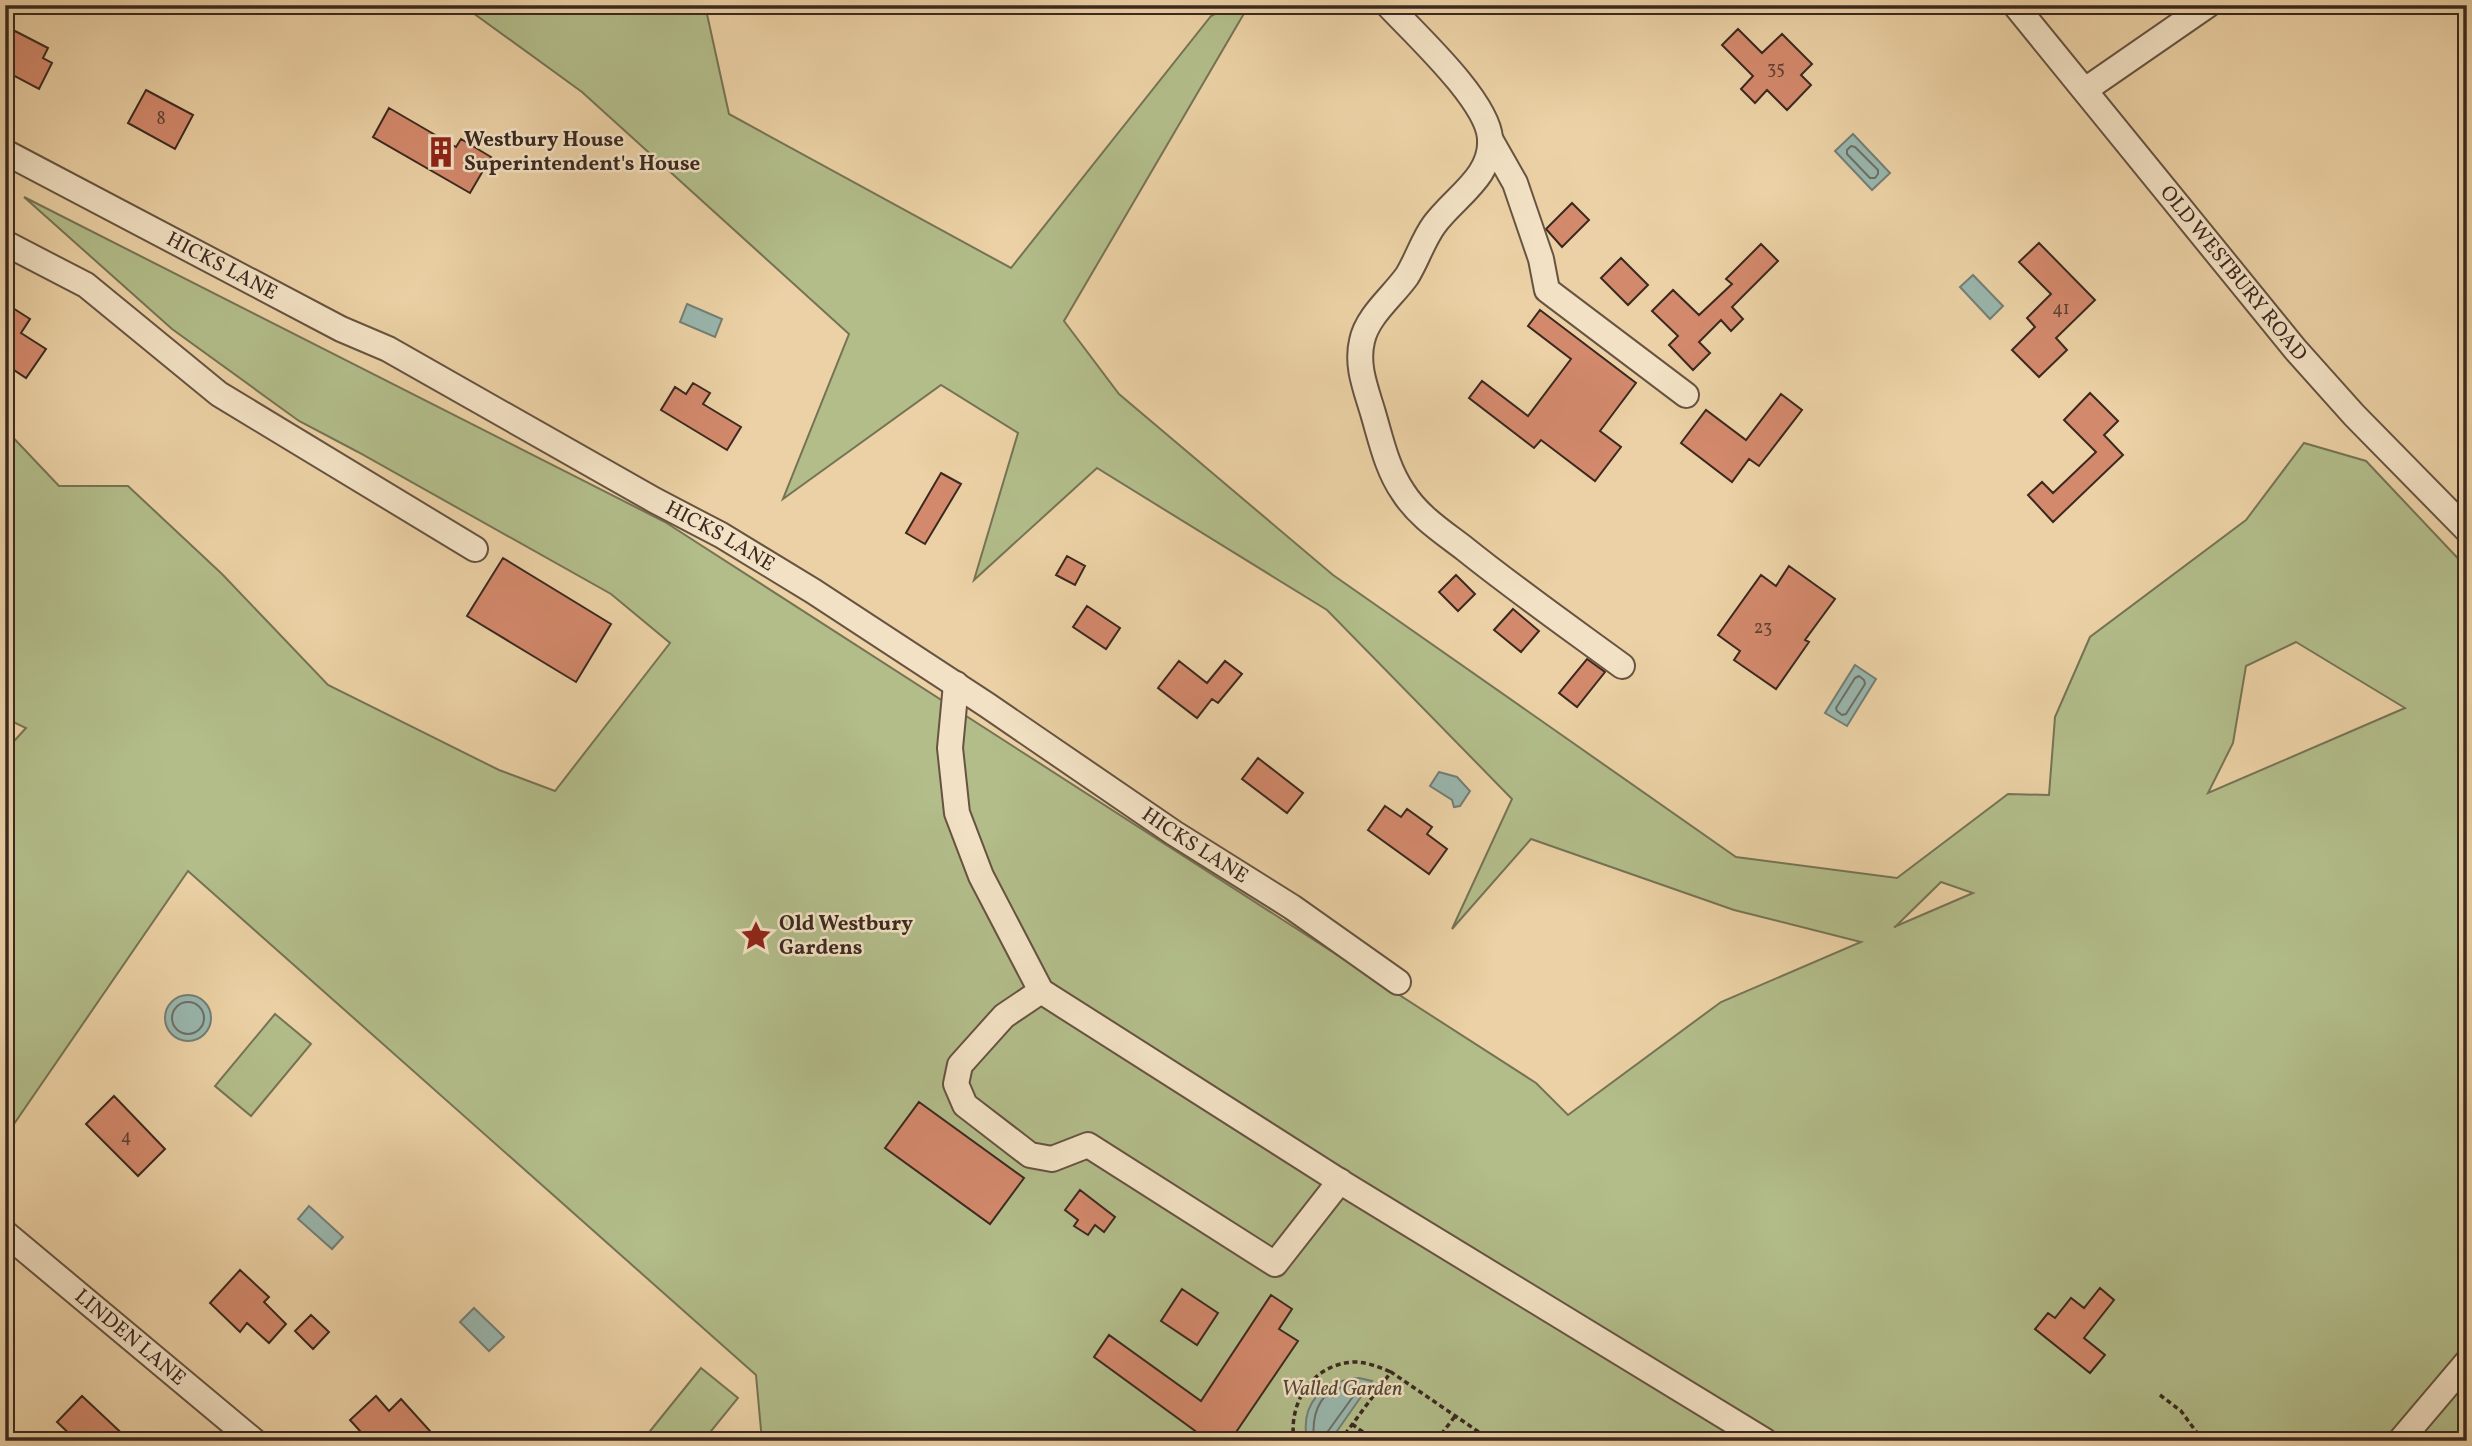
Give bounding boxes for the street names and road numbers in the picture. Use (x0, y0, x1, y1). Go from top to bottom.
street label: OLD WESTBURY ROAD (2153, 179, 2314, 368)
street label: HICKS LANE (161, 225, 282, 307)
street label: HICKS LANE (660, 494, 780, 579)
street label: HICKS LANE (1136, 800, 1254, 891)
street label: LINDEN LANE (68, 1282, 192, 1393)

